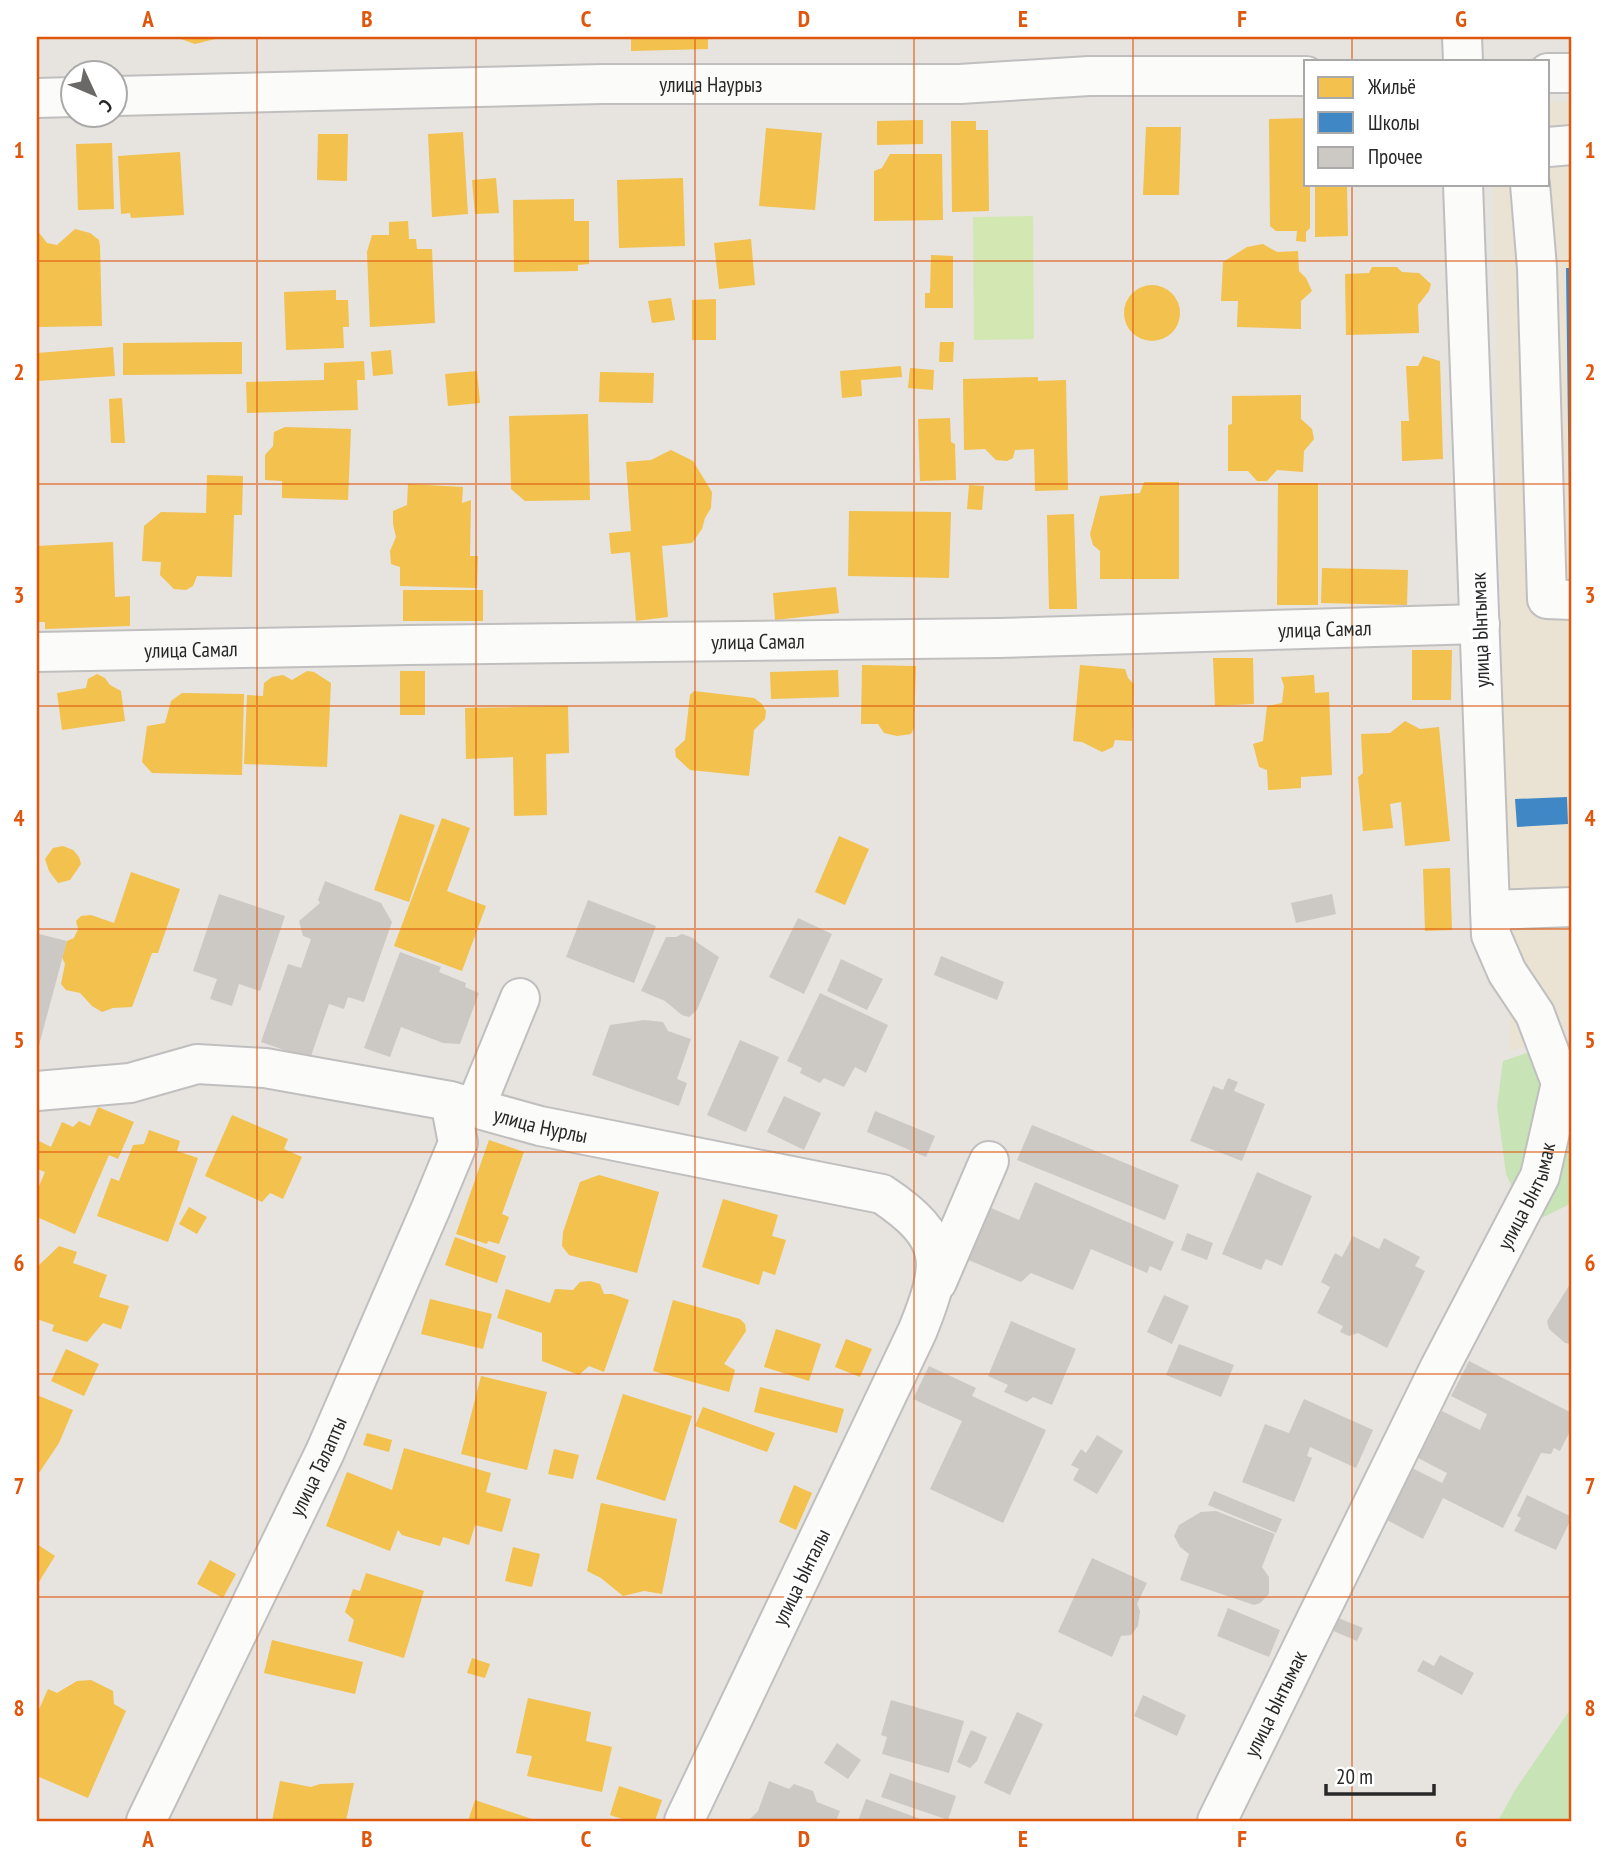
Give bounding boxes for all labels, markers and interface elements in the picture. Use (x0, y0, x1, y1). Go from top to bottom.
text: A (141, 4, 154, 33)
text: B (361, 4, 373, 33)
text: C (581, 4, 592, 33)
text: D (798, 4, 810, 33)
text: E (1018, 4, 1028, 33)
text: F (1237, 4, 1247, 33)
text: G (1455, 4, 1467, 33)
north arrow (60, 60, 130, 130)
legend (1304, 60, 1550, 186)
street label: улица Наурыз (659, 71, 762, 98)
text: Жильё (1367, 73, 1416, 100)
text: С (94, 94, 118, 117)
text: Школы (1368, 109, 1420, 136)
text: 1 (14, 135, 25, 164)
text: 1 (1585, 135, 1596, 164)
text: Прочее (1368, 143, 1423, 170)
text: 2 (14, 357, 25, 386)
text: 2 (1585, 357, 1596, 386)
street label: улица Ынтымак (1464, 572, 1496, 688)
text: 3 (14, 580, 25, 609)
text: 3 (1585, 580, 1596, 609)
street label: улица Самал (1278, 614, 1372, 643)
street label: улица Самал (711, 627, 805, 655)
street label: улица Самал (144, 635, 238, 663)
text: 4 (14, 803, 25, 832)
text: 4 (1585, 803, 1596, 832)
text: 5 (14, 1025, 25, 1054)
text: 5 (1585, 1025, 1596, 1054)
street label: улица Нурлы (491, 1100, 590, 1149)
street label: улица Ынтымак (1490, 1140, 1561, 1254)
text: 6 (14, 1248, 25, 1277)
text: 6 (1585, 1248, 1596, 1277)
street label: улица Талапты (282, 1412, 352, 1521)
text: 7 (14, 1471, 25, 1500)
text: 7 (1585, 1471, 1596, 1500)
street label: улица Ынталы (766, 1524, 836, 1630)
street label: улица Ынтымак (1237, 1646, 1312, 1761)
text: 8 (14, 1693, 25, 1722)
text: 8 (1585, 1693, 1596, 1722)
scale bar (1326, 1753, 1434, 1797)
text: 20 m (1336, 1763, 1373, 1790)
text: A (141, 1824, 154, 1853)
text: B (361, 1824, 373, 1853)
text: C (581, 1824, 592, 1853)
text: D (798, 1824, 810, 1853)
text: E (1018, 1824, 1028, 1853)
text: F (1237, 1824, 1247, 1853)
text: G (1455, 1824, 1467, 1853)

